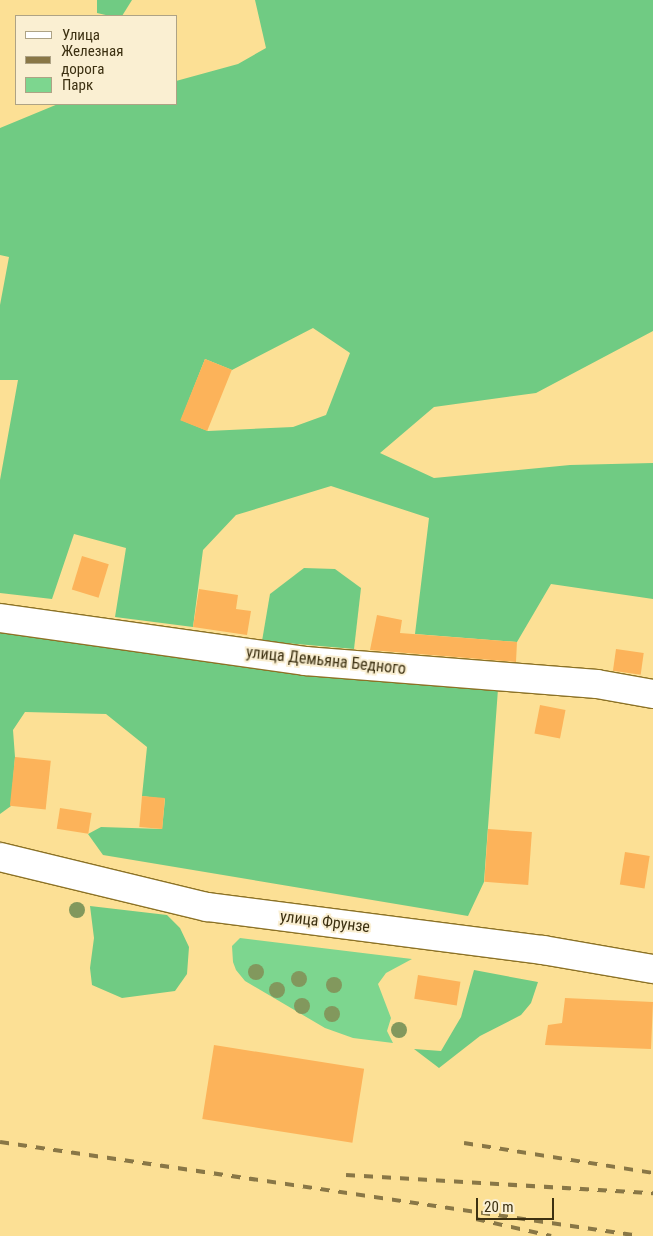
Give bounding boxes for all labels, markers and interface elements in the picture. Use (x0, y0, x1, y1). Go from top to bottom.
legend (15, 15, 178, 105)
text: Улица (62, 26, 100, 44)
text: Железная дорога (61, 42, 123, 78)
text: Парк (62, 76, 93, 94)
street label: улица Демьяна Бедного (245, 643, 407, 679)
street label: улица Фрунзе (279, 907, 371, 937)
scale bar (478, 1188, 556, 1220)
text: 20 m (484, 1198, 514, 1216)

